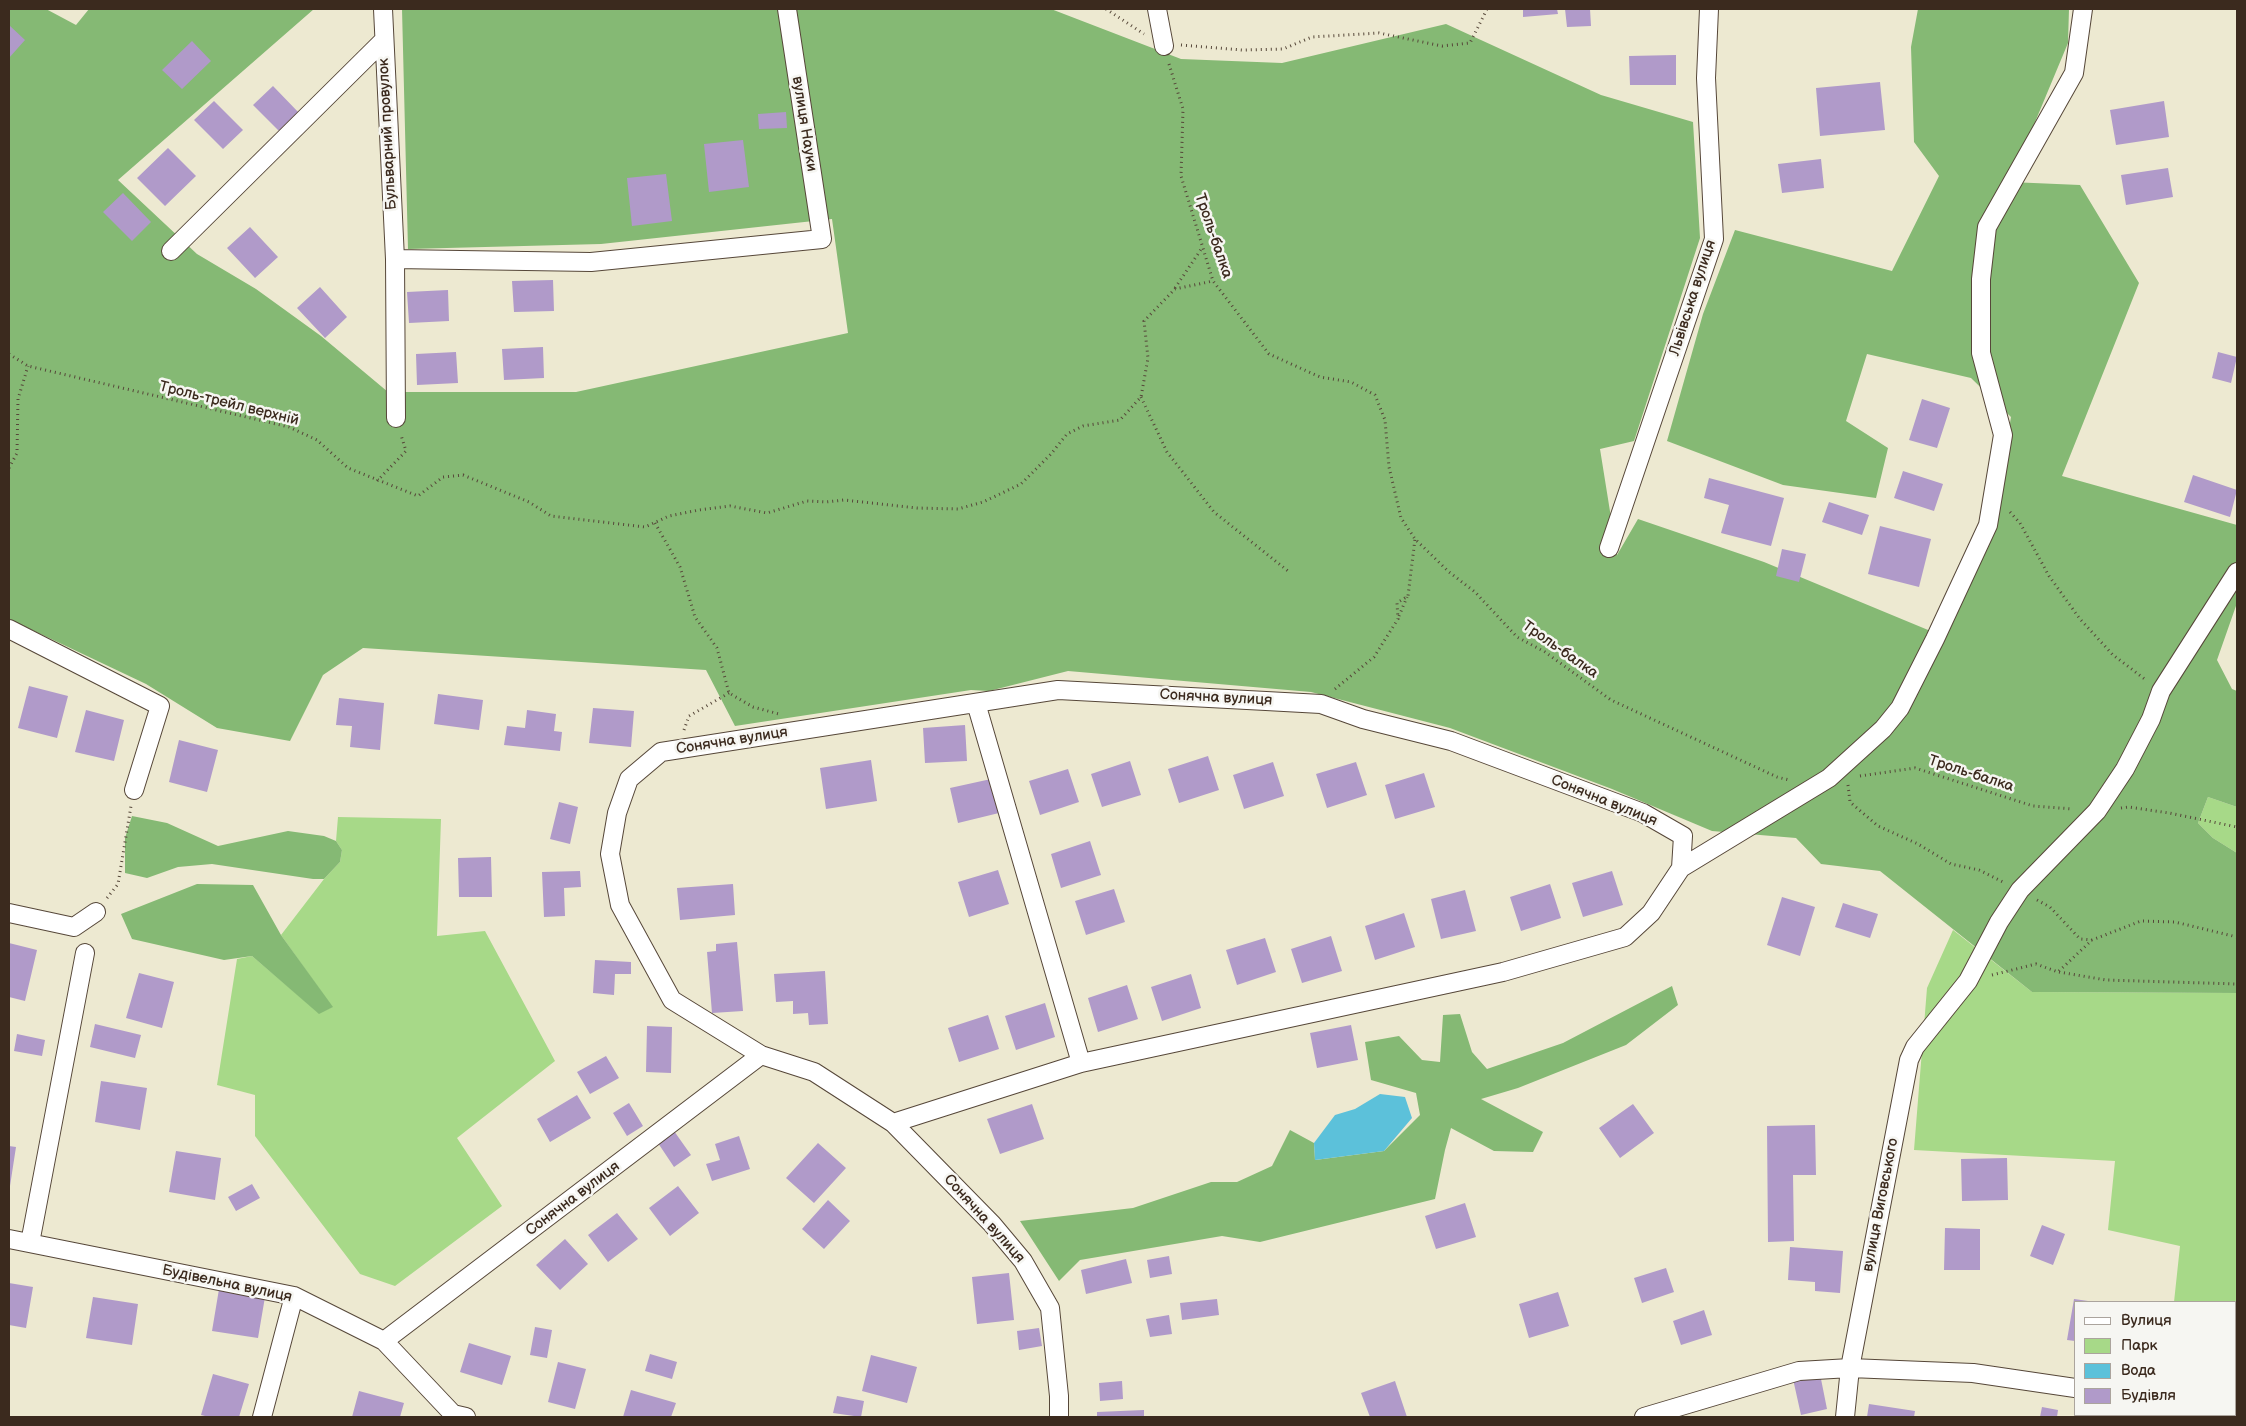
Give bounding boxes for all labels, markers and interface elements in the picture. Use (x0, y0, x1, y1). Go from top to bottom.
street label: Бульварний провулок (375, 58, 401, 210)
street label: вулиця Науки (788, 75, 820, 173)
street label: Троль-балка (1190, 191, 1236, 281)
street label: Львівська вулиця (1666, 238, 1720, 358)
street label: Троль-трейл верхній (157, 378, 301, 430)
street label: Троль-балка (1519, 617, 1601, 683)
street label: Сонячна вулиця (1159, 686, 1273, 710)
street label: Сонячна вулиця (675, 723, 789, 759)
street label: Троль-балка (1926, 752, 2016, 796)
street label: Сонячна вулиця (1548, 772, 1660, 830)
street label: вулиця Виговського (1859, 1137, 1903, 1273)
street label: Сонячна вулиця (523, 1158, 623, 1240)
street label: Сонячна вулиця (940, 1171, 1028, 1267)
street label: Будівельна вулиця (160, 1261, 294, 1307)
legend (2074, 1301, 2236, 1416)
text: Вулиця (2121, 1311, 2172, 1330)
text: Парк (2121, 1336, 2158, 1355)
text: Вода (2121, 1361, 2156, 1380)
text: Будівля (2121, 1386, 2176, 1405)

